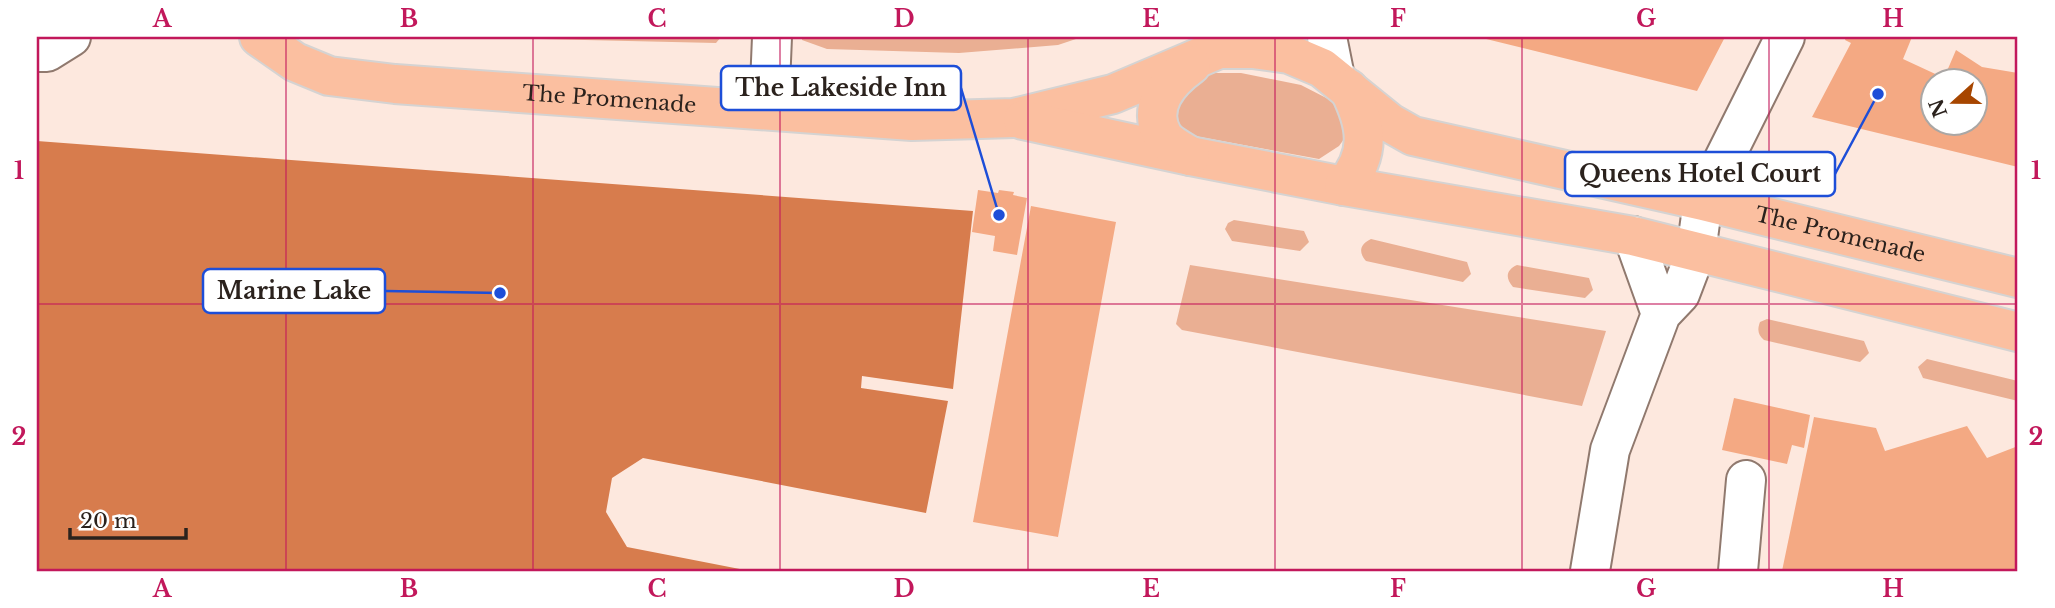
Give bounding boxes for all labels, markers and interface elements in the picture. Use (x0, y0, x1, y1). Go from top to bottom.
text: A (152, 5, 173, 33)
text: B (400, 5, 418, 33)
text: C (648, 5, 666, 33)
text: D (893, 5, 915, 33)
text: E (1142, 5, 1160, 33)
text: F (1390, 5, 1406, 33)
text: G (1636, 5, 1656, 33)
text: H (1882, 5, 1904, 33)
callout: The Lakeside Inn (721, 66, 961, 110)
north arrow (1918, 66, 1988, 136)
text: The Lakeside Inn (735, 74, 947, 102)
street label: The Promenade (522, 80, 697, 119)
text: N (1925, 95, 1953, 120)
callout: Queens Hotel Court (1565, 152, 1835, 196)
text: 1 (14, 157, 24, 185)
text: 1 (2031, 157, 2041, 185)
text: Queens Hotel Court (1579, 160, 1821, 188)
street label: The Promenade (1752, 201, 1928, 268)
callout: Marine Lake (203, 269, 385, 313)
text: Marine Lake (217, 277, 371, 305)
text: 2 (12, 423, 26, 451)
text: 2 (2029, 423, 2043, 451)
scale bar (70, 496, 186, 540)
text: 20 m (80, 508, 137, 534)
text: A (152, 575, 173, 603)
text: B (400, 575, 418, 603)
text: C (648, 575, 666, 603)
text: D (893, 575, 915, 603)
text: E (1142, 575, 1160, 603)
text: F (1390, 575, 1406, 603)
text: G (1636, 575, 1656, 603)
text: H (1882, 575, 1904, 603)

